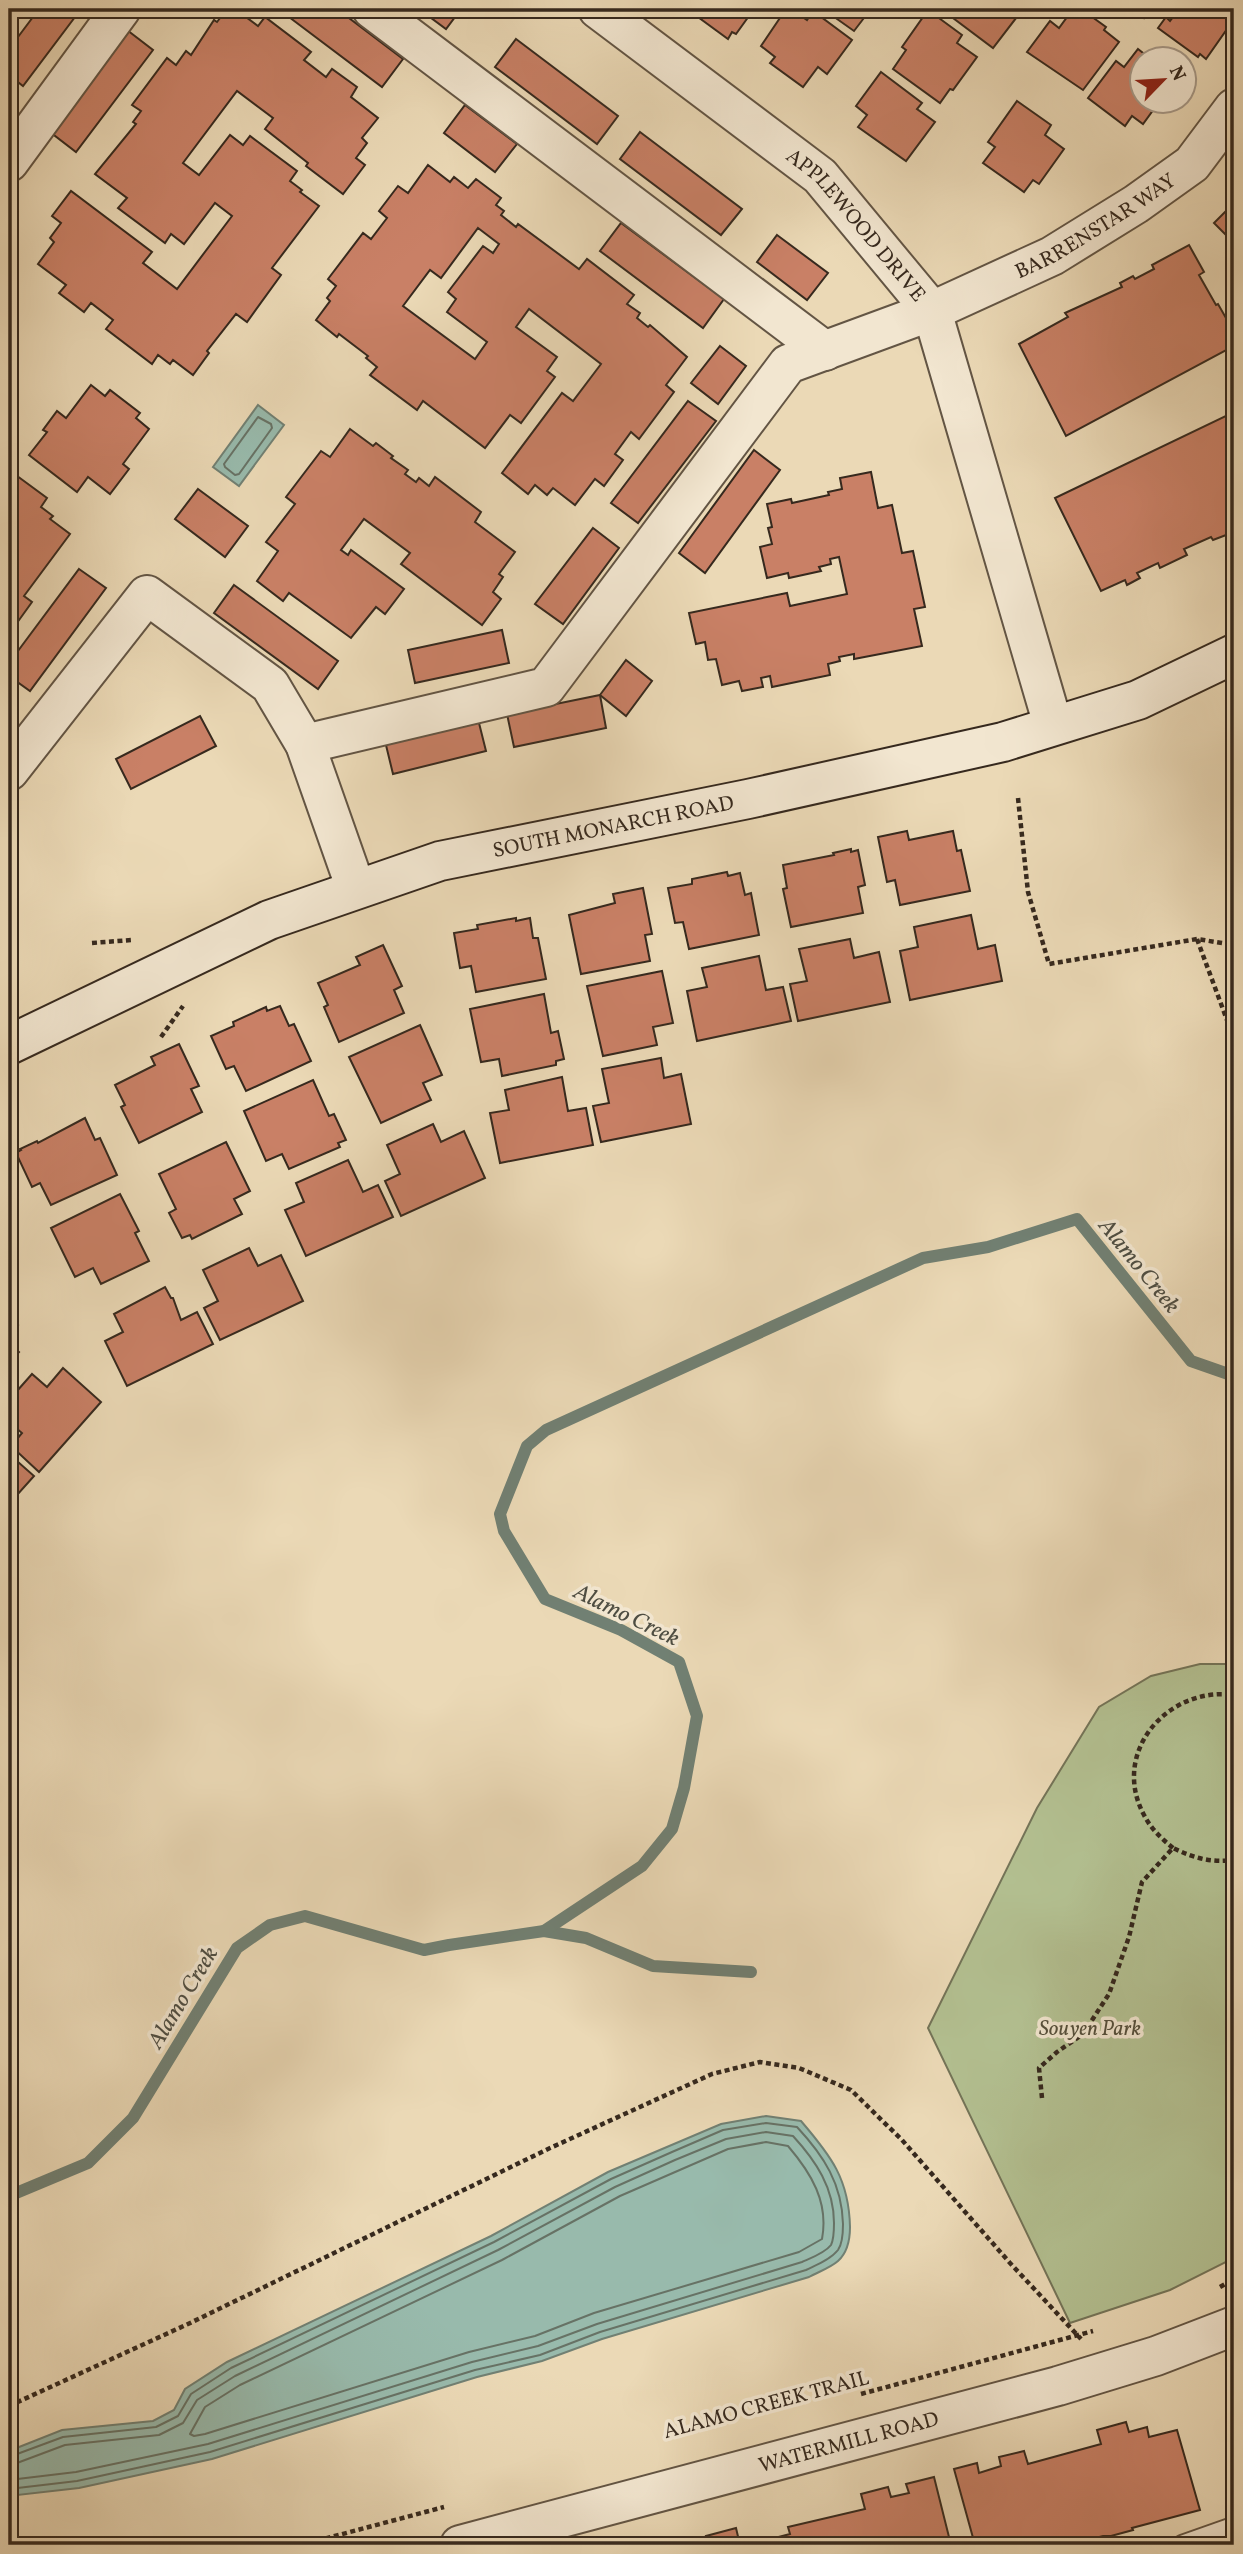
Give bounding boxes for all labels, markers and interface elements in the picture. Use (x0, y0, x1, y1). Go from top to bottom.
north arrow (1128, 46, 1198, 116)
text: N (1162, 62, 1191, 86)
street label: APPLEWOOD DRIVE (779, 142, 932, 309)
street label: BARRENSTAR WAY (1011, 167, 1182, 287)
street label: SOUTH MONARCH ROAD (490, 789, 737, 866)
water label: Alamo Creek (1089, 1211, 1187, 1321)
water label: Alamo Creek (567, 1576, 685, 1655)
water label: Alamo Creek (140, 1941, 227, 2056)
park label: Souyen Park (1039, 2015, 1141, 2044)
street label: ALAMO CREEK TRAIL (660, 2364, 873, 2447)
street label: WATERMILL ROAD (756, 2405, 942, 2481)

